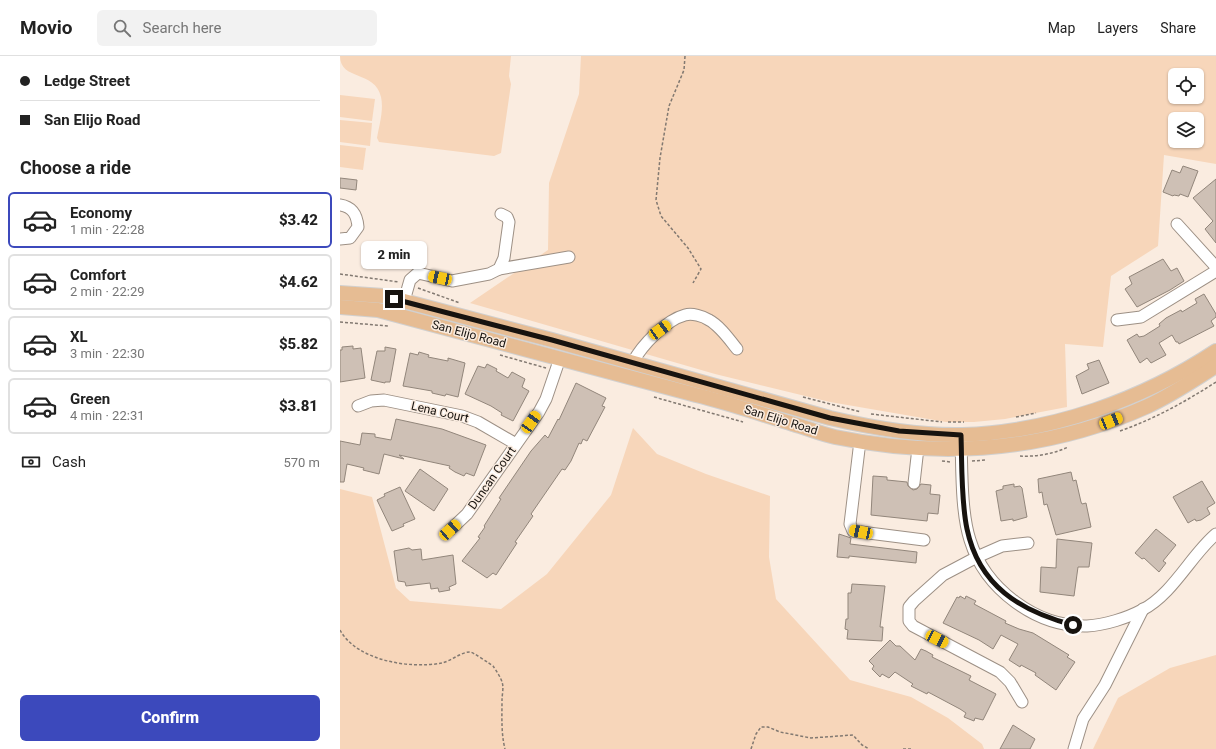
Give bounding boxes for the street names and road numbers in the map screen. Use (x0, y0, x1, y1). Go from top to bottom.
street label: San Elijo Road (430, 317, 508, 351)
street label: Lena Court (410, 399, 470, 425)
street label: San Elijo Road (743, 402, 819, 438)
street label: Duncan Court (465, 444, 519, 512)

